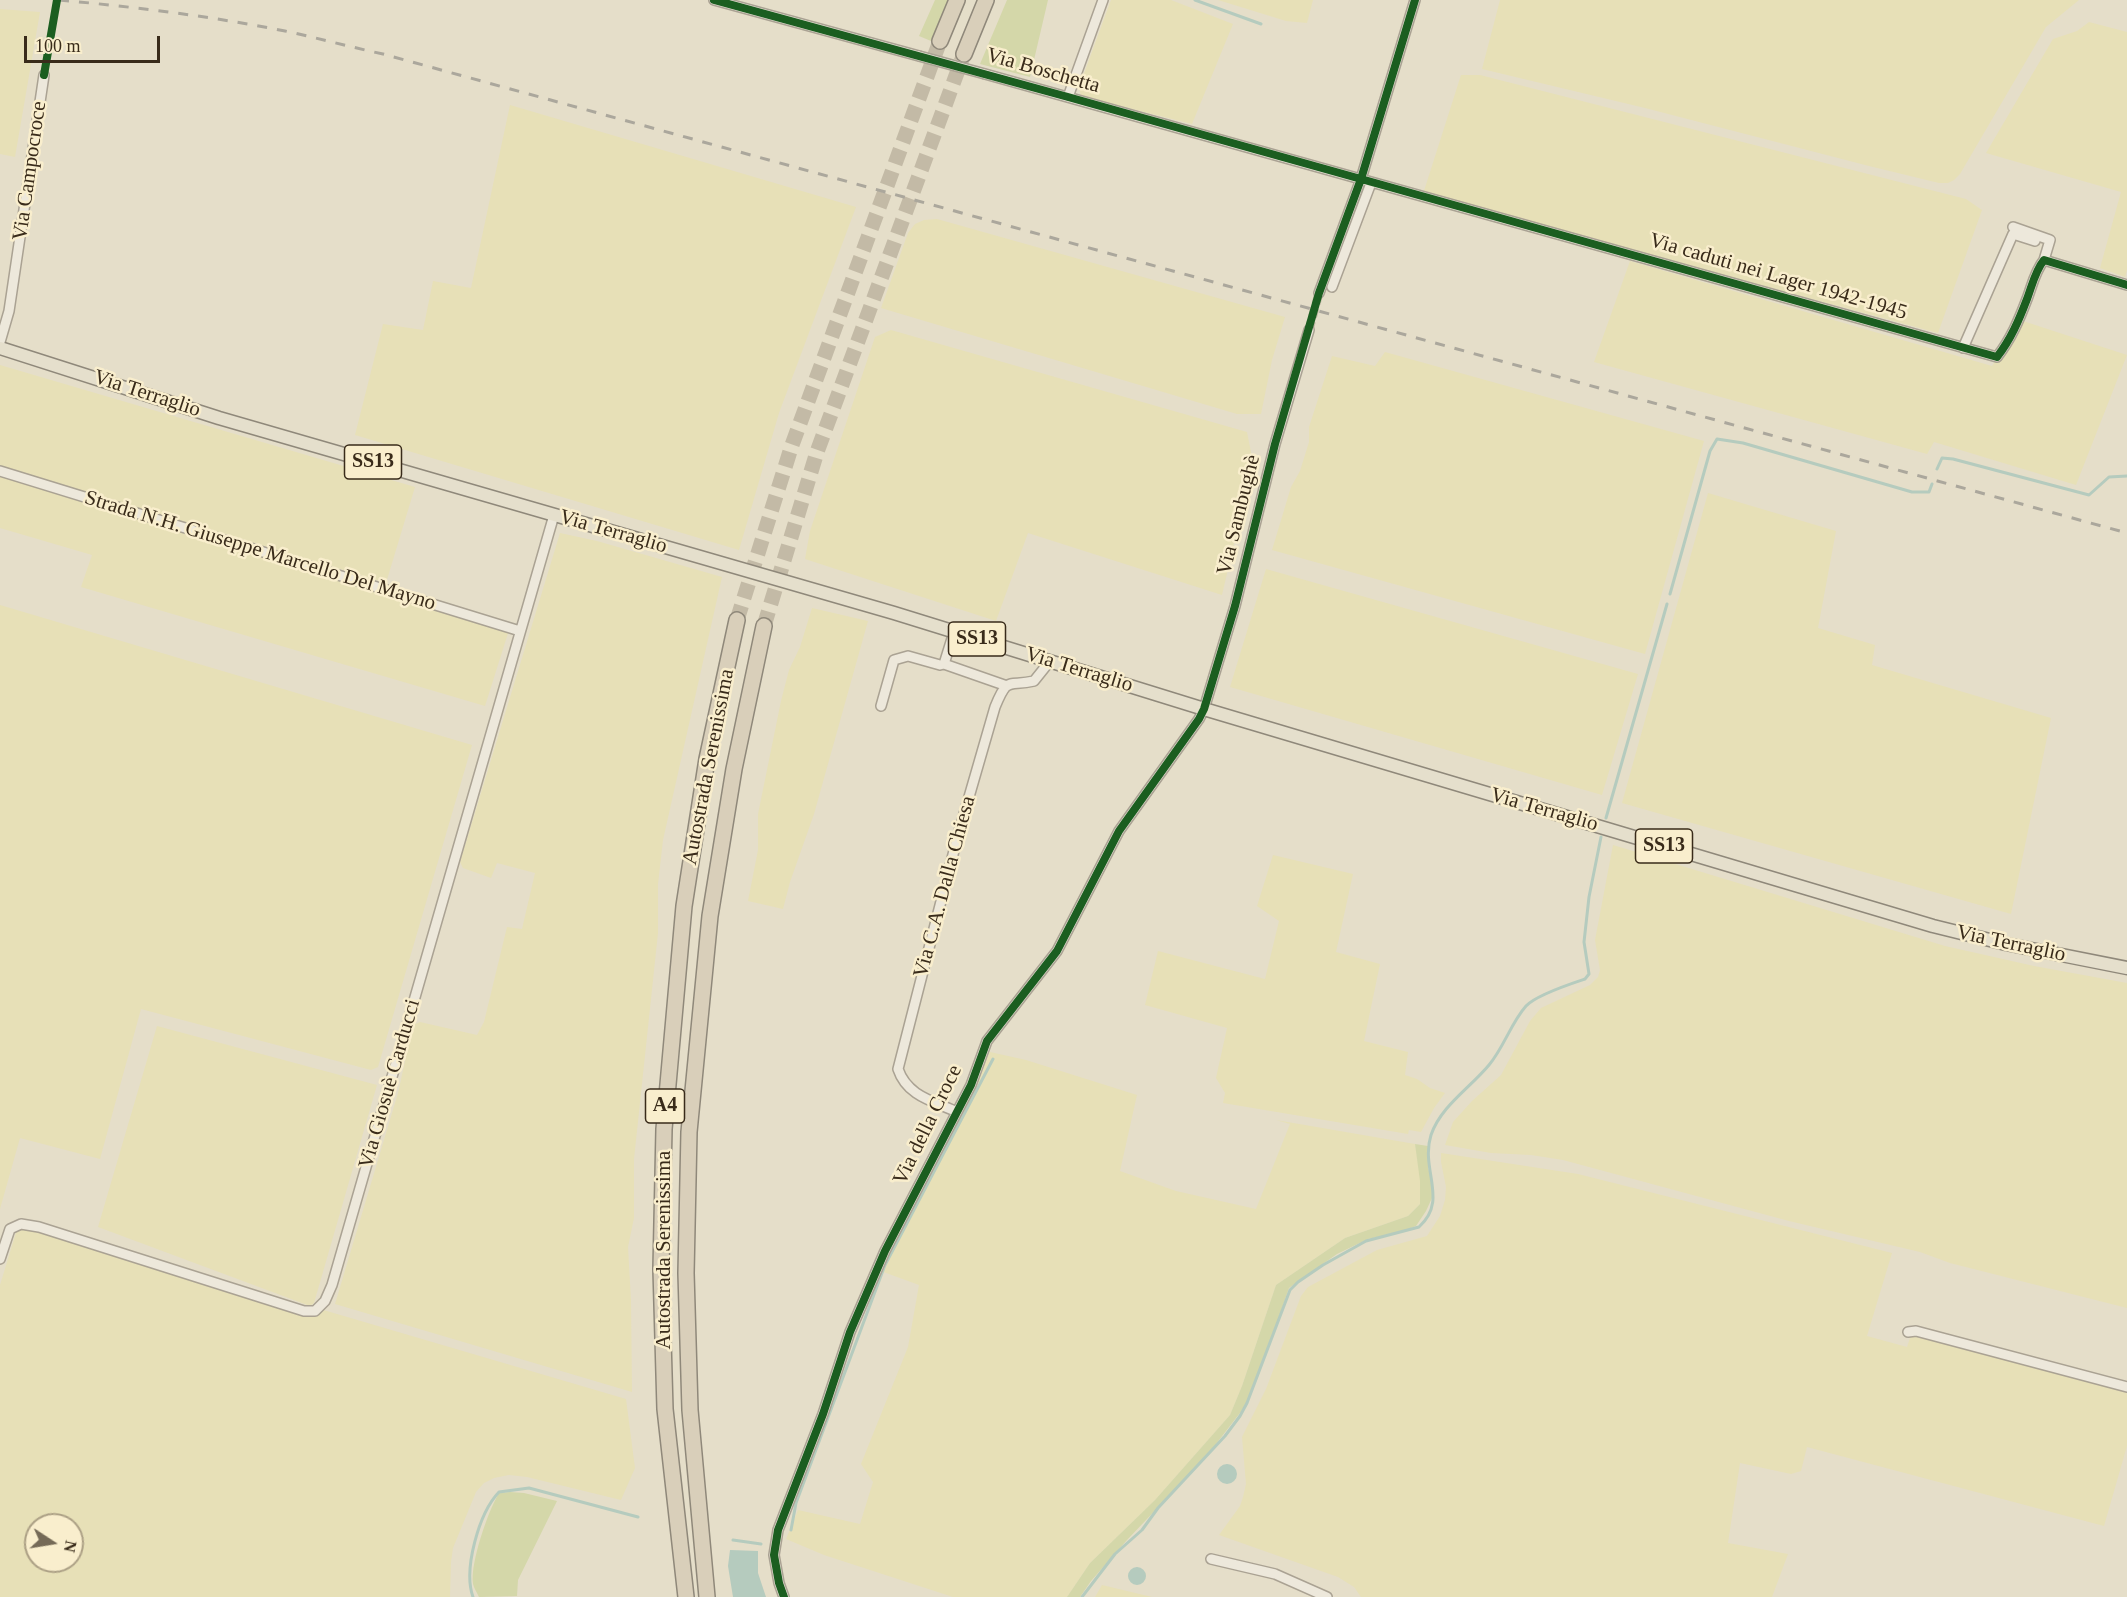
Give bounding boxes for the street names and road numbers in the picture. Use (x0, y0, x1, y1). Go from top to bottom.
street label: Via Boschetta (983, 43, 1103, 99)
street label: Via Campocroce (8, 100, 52, 242)
street label: Via caduti nei Lager 1942-1945 (1646, 228, 1910, 326)
street label: Via Terraglio (90, 365, 204, 423)
road number: SS13 (344, 445, 401, 479)
street label: Via Sambughè (1212, 452, 1266, 578)
street label: Strada N.H. Giuseppe Marcello Del Mayno (81, 485, 439, 617)
street label: Via Terraglio (556, 505, 670, 559)
road number: SS13 (948, 622, 1006, 656)
street label: Via Terraglio (1022, 642, 1136, 698)
street label: Autostrada Serenissima (678, 667, 740, 867)
street label: Via Terraglio (1487, 783, 1601, 837)
street label: Via C.A. Dalla Chiesa (909, 793, 981, 981)
road number: SS13 (1636, 829, 1692, 863)
street label: Via Terraglio (1954, 920, 2068, 968)
street label: Via Giosuè Carducci (354, 996, 426, 1172)
street label: Via della Croce (888, 1061, 968, 1189)
road number: A4 (646, 1089, 684, 1123)
street label: Autostrada Serenissima (651, 1151, 677, 1349)

